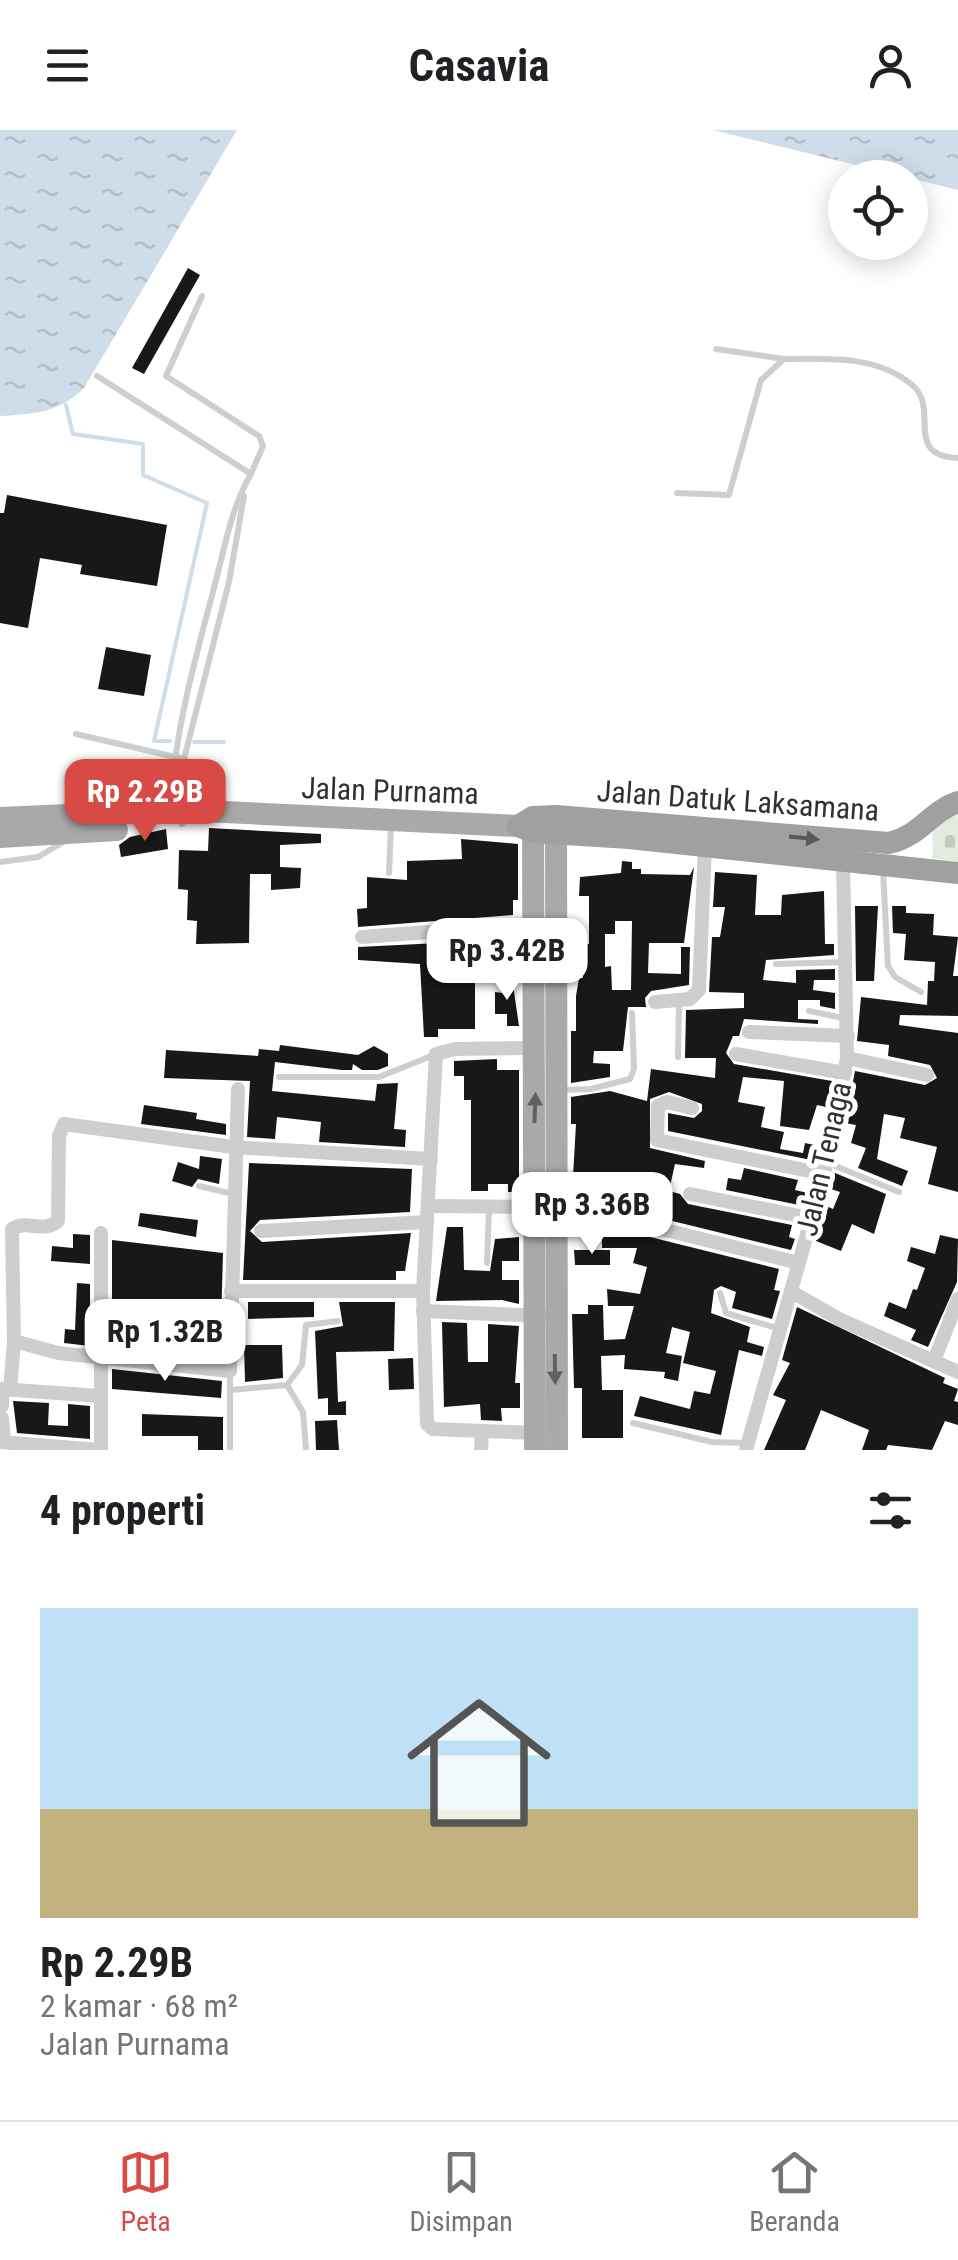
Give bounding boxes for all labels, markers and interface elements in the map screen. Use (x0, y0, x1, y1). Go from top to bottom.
icon: menu (40, 38, 95, 93)
icon: person (863, 38, 918, 93)
text: Casavia (409, 39, 549, 92)
map controls (828, 160, 928, 260)
button: locate (828, 160, 928, 260)
pin: Rp 2.29B (42, 759, 248, 844)
street label: Jalan Purnama (301, 770, 479, 811)
text: Rp 2.29B (87, 772, 203, 810)
street label: Jalan Datuk Laksamana (596, 773, 880, 828)
one-way arrow (789, 830, 821, 846)
pin: Rp 3.42B (404, 918, 610, 1003)
text: Rp 3.42B (449, 931, 565, 969)
street label: Jalan Tenaga (789, 1078, 858, 1239)
one-way arrow (527, 1091, 543, 1123)
pin: Rp 3.36B (489, 1172, 695, 1257)
text: Rp 3.36B (534, 1185, 650, 1223)
pin: Rp 1.32B (62, 1299, 268, 1384)
text: Rp 1.32B (107, 1312, 223, 1350)
one-way arrow (547, 1353, 563, 1385)
icon: filters (863, 1483, 918, 1538)
text: 4 properti (40, 1486, 205, 1535)
icon: home (389, 1673, 569, 1853)
text: Rp 2.29B (40, 1938, 193, 1987)
text: 2 kamar · 68 m² (40, 1987, 238, 2025)
text: Jalan Purnama (40, 2025, 230, 2063)
tab: Peta (118, 2145, 173, 2238)
tab: Disimpan (409, 2145, 513, 2238)
tab: Beranda (749, 2145, 840, 2238)

